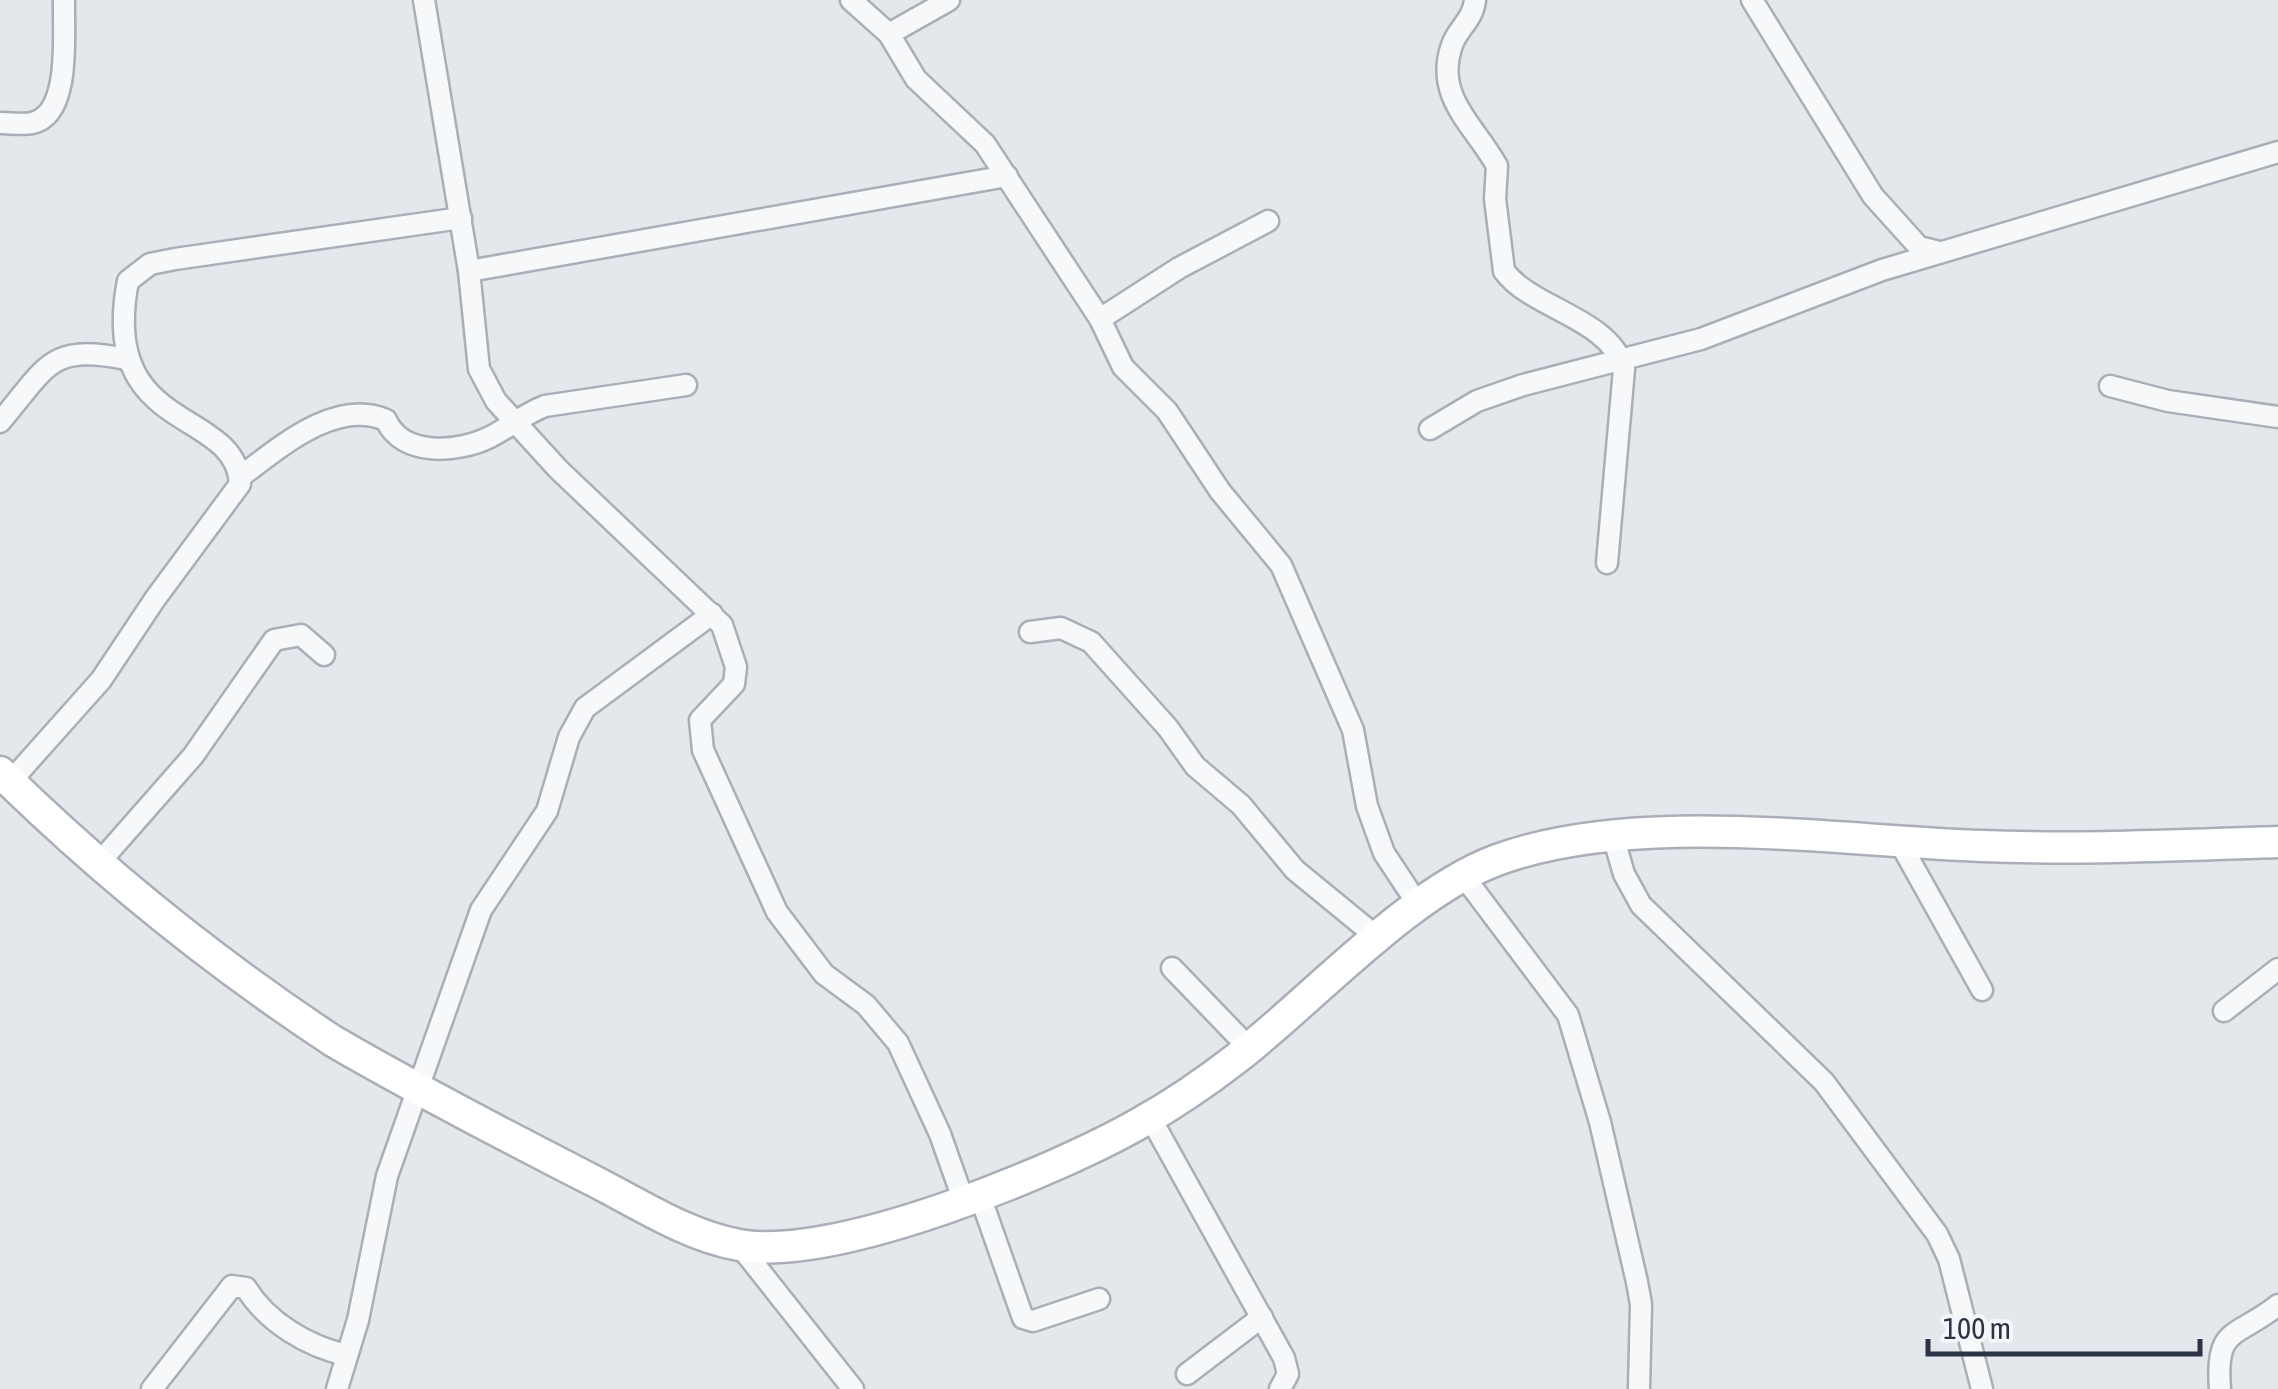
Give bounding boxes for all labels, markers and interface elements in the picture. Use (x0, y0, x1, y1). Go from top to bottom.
scale bar (1928, 1294, 2200, 1356)
text: 100 m (1943, 1311, 2011, 1345)

